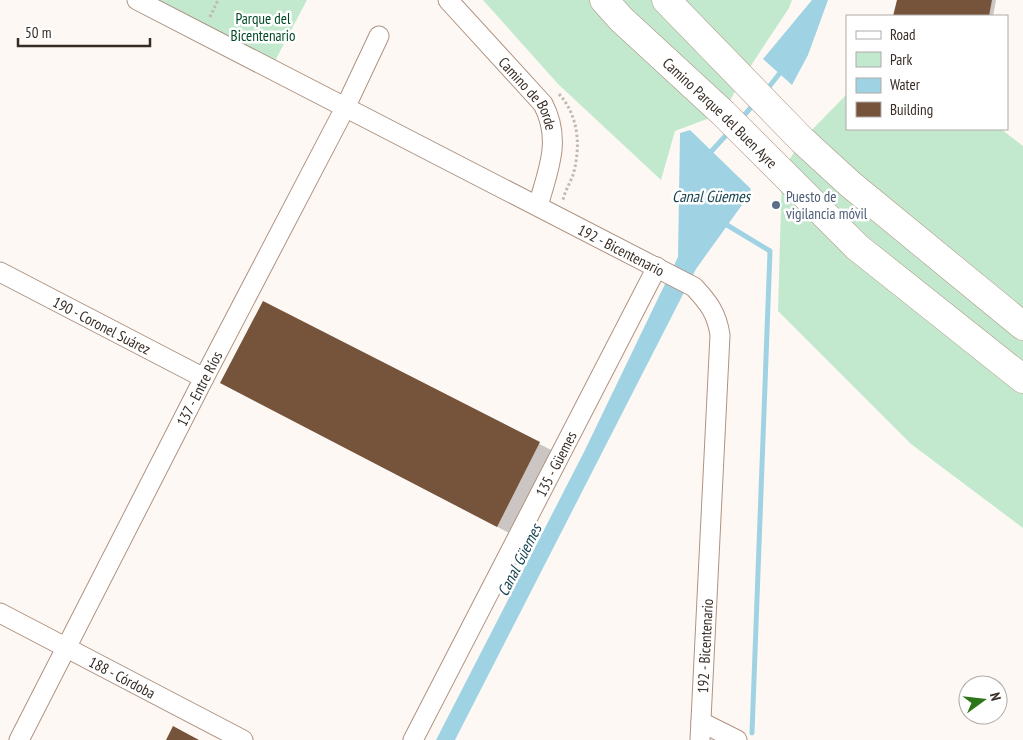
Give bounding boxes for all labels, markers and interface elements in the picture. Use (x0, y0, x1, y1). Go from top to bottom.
park label: Parque del Bicentenario (231, 9, 295, 45)
scale bar (18, 15, 150, 47)
legend (846, 15, 1008, 130)
text: 50 m (25, 23, 51, 42)
text: Road (890, 25, 916, 44)
text: Park (890, 50, 912, 69)
street label: Camino de Borde (495, 53, 561, 132)
street label: Camino Parque del Buen Ayre (659, 53, 782, 172)
text: Water (890, 75, 921, 94)
text: Building (890, 100, 933, 119)
water label: Canal Güemes (672, 186, 752, 206)
place label: Puesto de vigilancia móvil (786, 187, 868, 223)
marker: Puesto de vigilancia móvil (770, 199, 782, 211)
street label: 192 - Bicentenario (575, 219, 668, 280)
street label: 190 - Coronel Suárez (50, 292, 154, 358)
street label: 137 - Entre Ríos (172, 347, 226, 429)
street label: 135 - Güemes (531, 428, 580, 500)
water label: Canal Güemes (492, 519, 546, 599)
street label: 192 - Bicentenario (693, 598, 717, 694)
street label: 188 - Córdoba (86, 652, 159, 702)
north arrow (958, 675, 1008, 725)
text: N (986, 691, 1005, 703)

